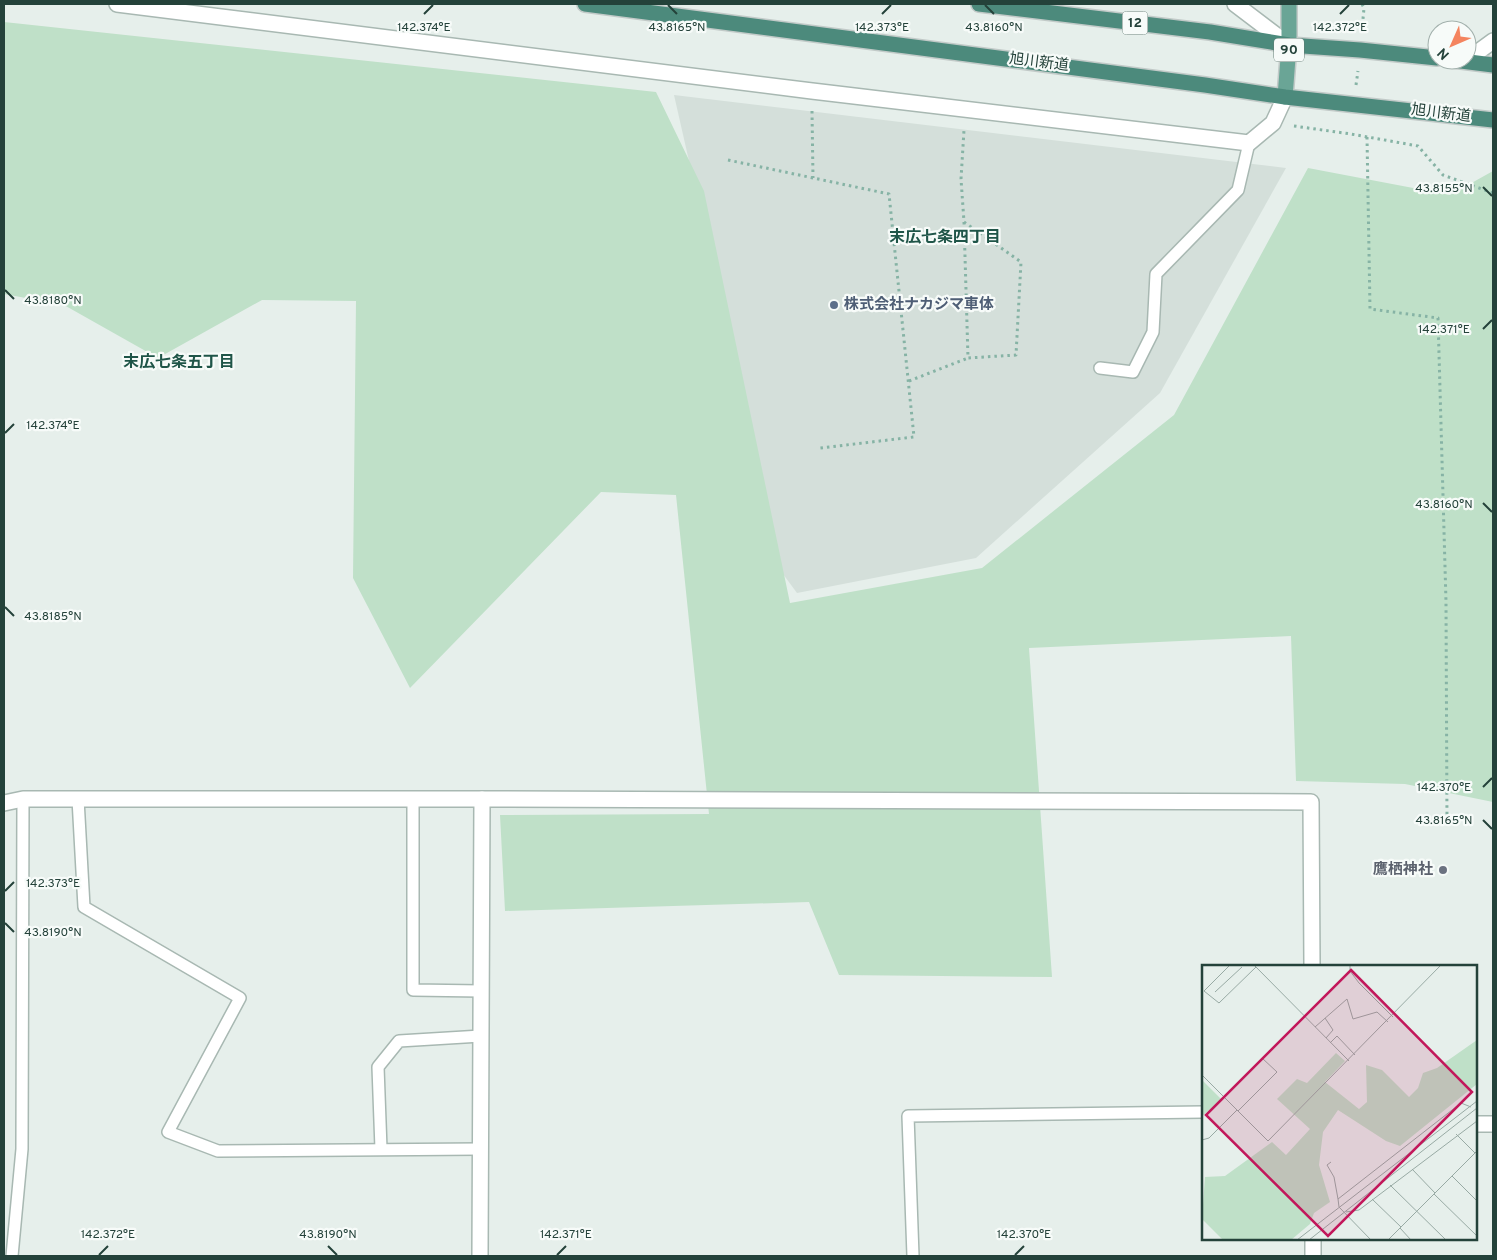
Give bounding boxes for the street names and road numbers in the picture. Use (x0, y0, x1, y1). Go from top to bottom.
road number: 12 (1122, 12, 1148, 34)
road number: 90 (1274, 38, 1304, 62)
street label: 旭川新道 (1008, 50, 1070, 76)
street label: 旭川新道 (1410, 101, 1472, 127)

